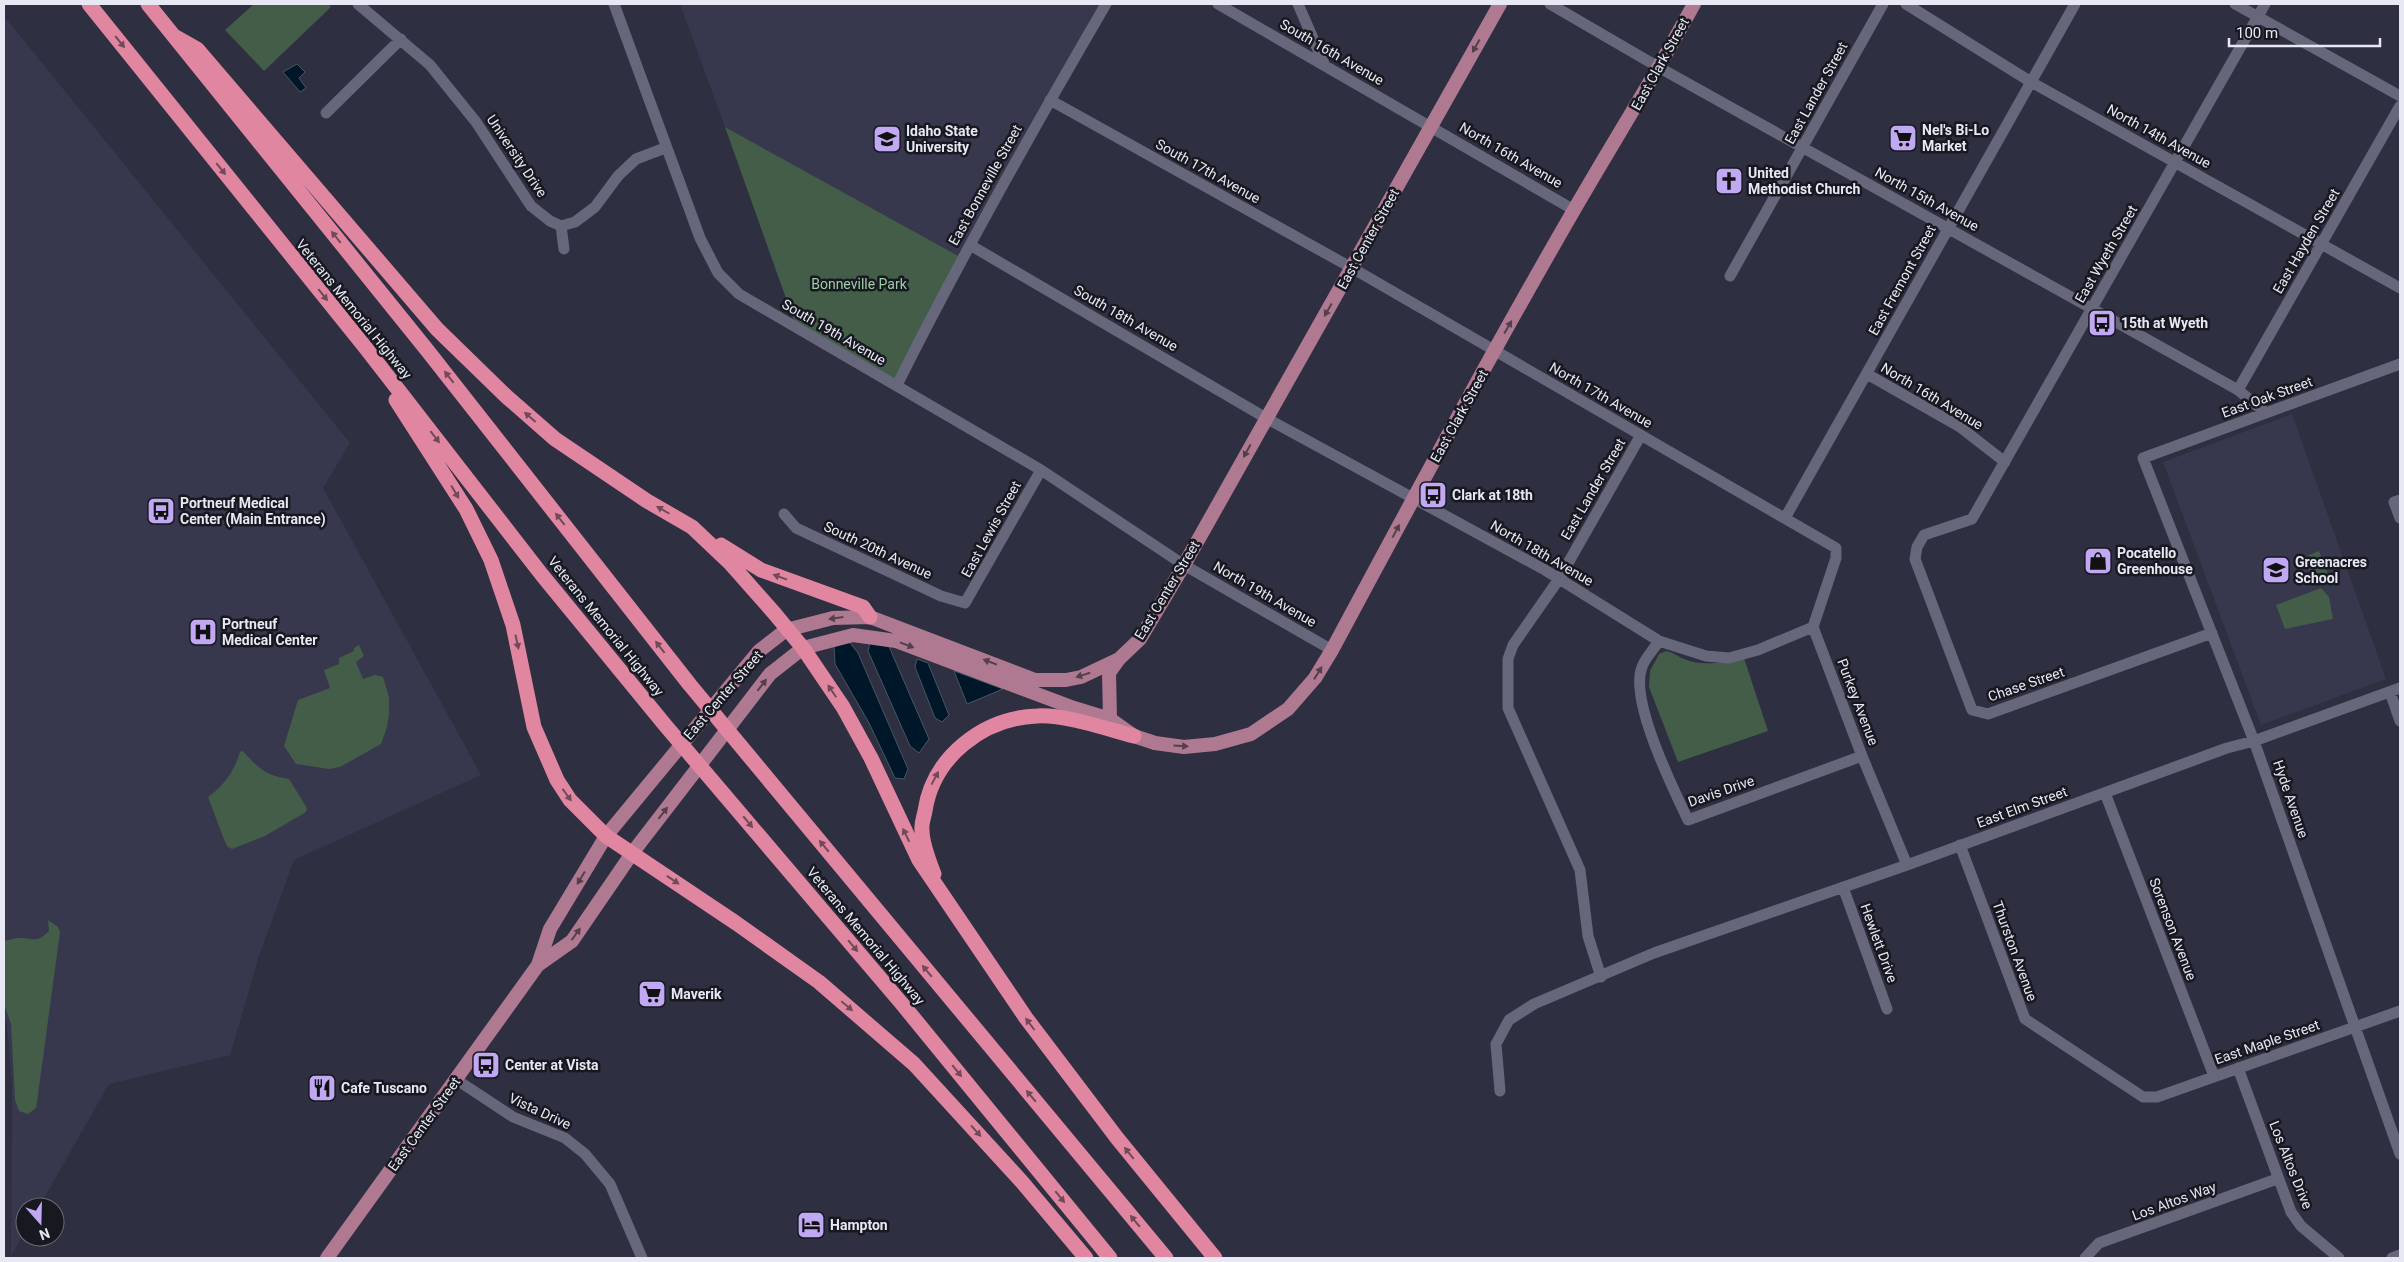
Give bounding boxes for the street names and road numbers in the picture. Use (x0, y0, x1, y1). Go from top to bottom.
street label: East Clark Street (1628, 15, 1692, 113)
street label: South 16th Avenue (1277, 16, 1387, 88)
street label: East Lander Street (1781, 39, 1851, 147)
street label: North 14th Avenue (2104, 101, 2214, 171)
street label: University Drive (484, 112, 550, 200)
street label: North 16th Avenue (1457, 119, 1565, 191)
street label: East Bonneville Street (945, 122, 1025, 248)
street label: South 17th Avenue (1153, 136, 1263, 206)
street label: North 15th Avenue (1872, 164, 1982, 234)
street label: East Hayden Street (2269, 185, 2343, 296)
street label: East Center Street (1334, 186, 1402, 292)
street label: East Wyeth Street (2072, 202, 2141, 306)
street label: East Fremont Street (1865, 222, 1939, 338)
street label: Veterans Memorial Highway (293, 236, 415, 382)
street label: South 18th Avenue (1071, 282, 1181, 354)
street label: South 19th Avenue (779, 296, 889, 368)
street label: North 17th Avenue (1547, 359, 1655, 431)
street label: North 16th Avenue (1878, 359, 1986, 433)
street label: East Clark Street (1427, 367, 1491, 465)
street label: East Oak Street (2219, 373, 2315, 421)
street label: East Lander Street (1558, 435, 1629, 542)
street label: East Lewis Street (958, 478, 1024, 580)
street label: North 18th Avenue (1488, 517, 1596, 589)
street label: South 20th Avenue (822, 518, 934, 582)
street label: East Center Street (1131, 537, 1203, 642)
street label: Veterans Memorial Highway (545, 553, 667, 699)
street label: North 19th Avenue (1211, 558, 1319, 630)
street label: East Center Street (680, 647, 766, 743)
street label: Purkey Avenue (1834, 656, 1882, 748)
street label: Chase Street (1986, 663, 2067, 705)
street label: Hyde Avenue (2270, 758, 2312, 840)
street label: Davis Drive (1686, 772, 1756, 810)
street label: East Elm Street (1975, 783, 2070, 831)
street label: Veterans Memorial Highway (804, 864, 929, 1008)
street label: Sorenson Avenue (2146, 876, 2200, 982)
street label: Thurston Avenue (1989, 899, 2041, 1003)
street label: Hewlett Drive (1857, 901, 1901, 985)
street label: East Maple Street (2212, 1016, 2322, 1067)
street label: East Center Street (385, 1074, 464, 1174)
street label: Vista Drive (506, 1090, 574, 1132)
street label: Los Altos Drive (2266, 1119, 2316, 1211)
street label: Los Altos Way (2130, 1178, 2219, 1224)

